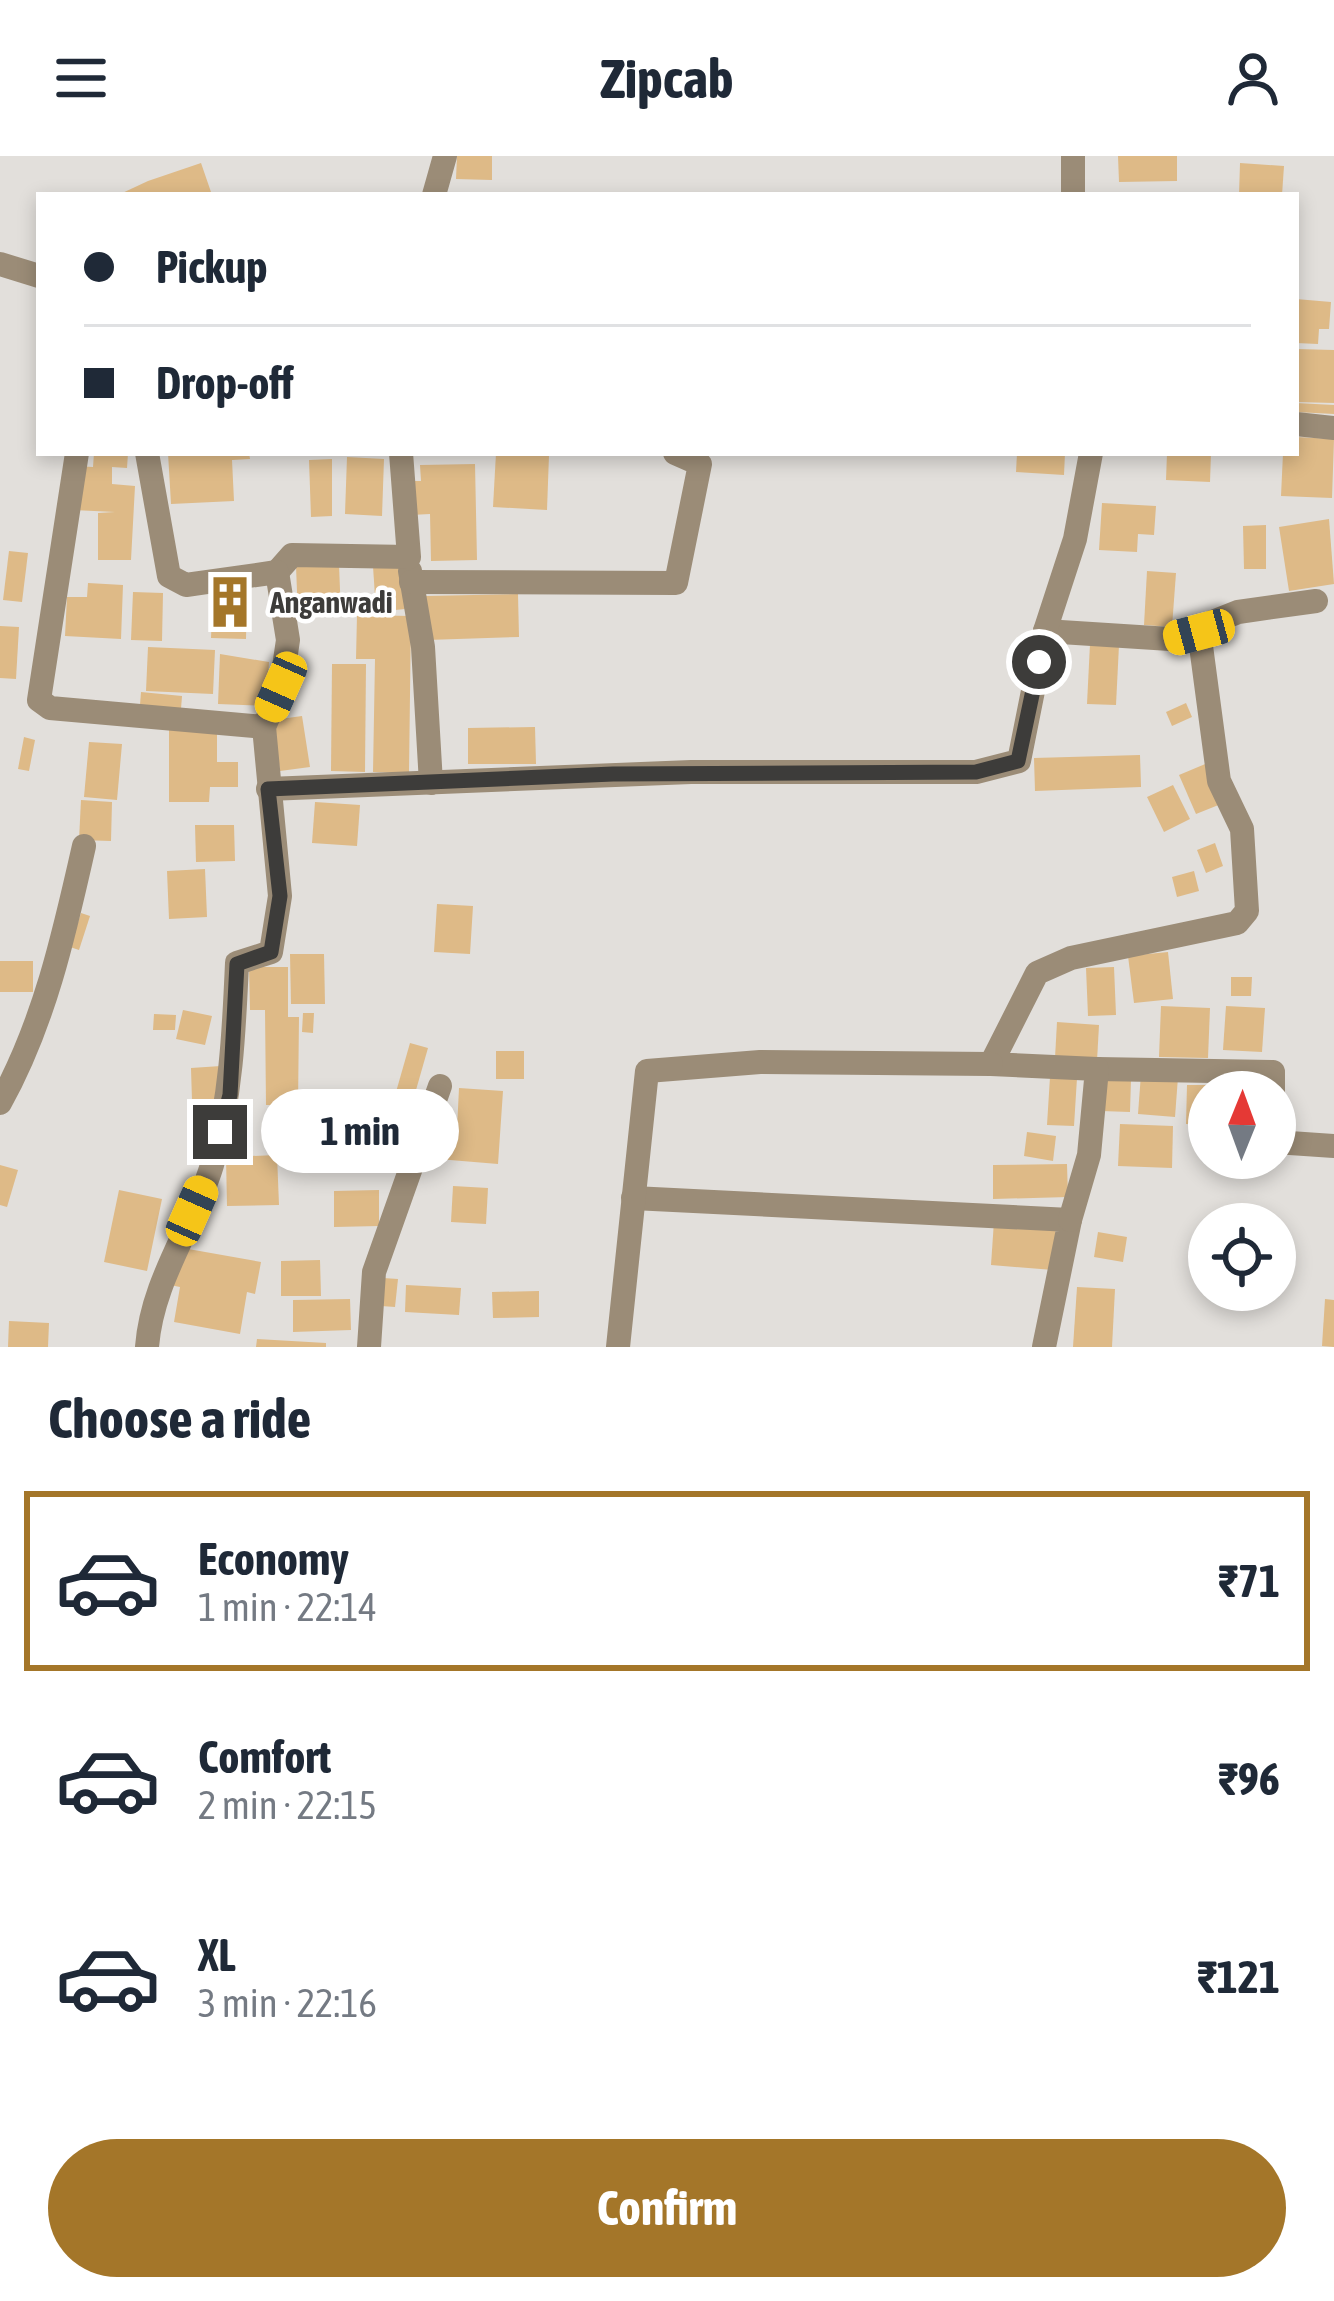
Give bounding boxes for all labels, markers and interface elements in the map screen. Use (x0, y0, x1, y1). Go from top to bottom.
icon: menu (48, 45, 114, 111)
icon: person (1220, 45, 1286, 111)
text: Zipcab (600, 48, 734, 109)
text: Pickup (156, 241, 267, 293)
text: Drop-off (156, 357, 294, 409)
building icon: Anganwadi (201, 573, 259, 631)
place label: Anganwadi (269, 585, 393, 619)
car (1160, 605, 1238, 659)
route start (1012, 635, 1066, 689)
car (250, 647, 312, 727)
north arrow (1188, 1071, 1296, 1179)
map controls (1188, 1071, 1296, 1311)
callout: 1 min (262, 1090, 460, 1174)
route end (193, 1105, 247, 1159)
text: 1 min (320, 1109, 400, 1153)
car (161, 1171, 223, 1251)
button: locate (1188, 1203, 1296, 1311)
text: Choose a ride (48, 1388, 311, 1449)
icon: car (54, 1527, 162, 1635)
text: Economy (198, 1533, 349, 1585)
text: ₹71 (1218, 1555, 1280, 1607)
text: 1 min · 22:14 (198, 1585, 377, 1629)
icon: car (54, 1725, 162, 1833)
text: Comfort (198, 1731, 331, 1783)
text: ₹96 (1218, 1753, 1280, 1805)
text: 2 min · 22:15 (198, 1783, 377, 1827)
icon: car (54, 1923, 162, 2031)
text: XL (198, 1929, 236, 1981)
text: ₹121 (1197, 1951, 1280, 2003)
text: 3 min · 22:16 (198, 1981, 377, 2025)
button: Confirm (48, 2139, 1286, 2277)

